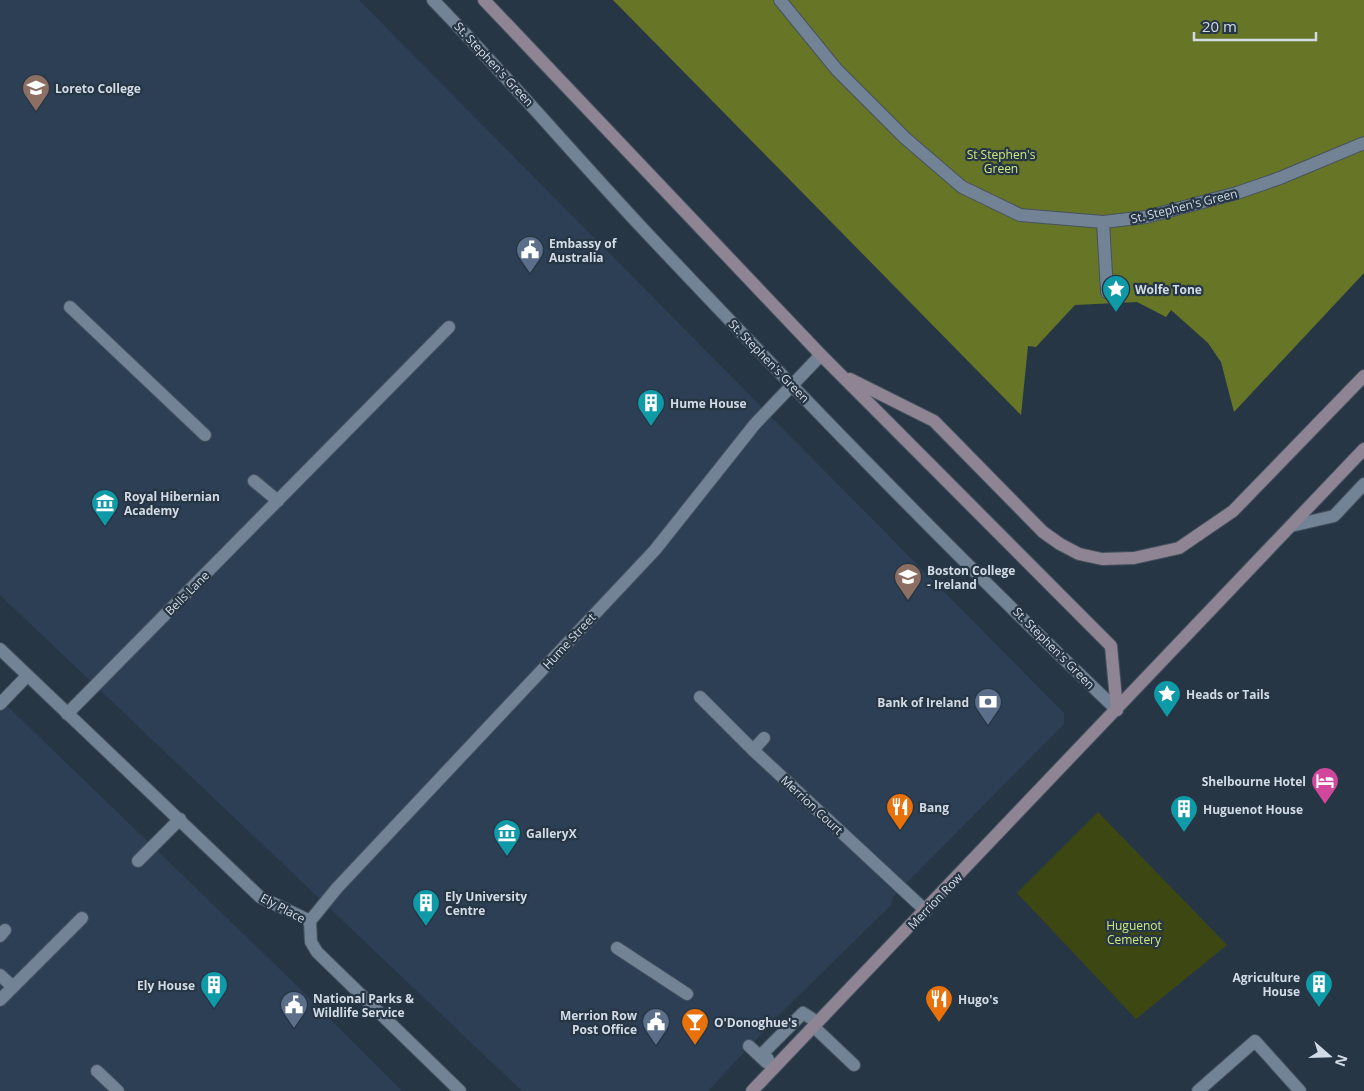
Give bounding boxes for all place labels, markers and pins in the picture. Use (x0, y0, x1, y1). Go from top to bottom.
school or university icon: Loreto College (21, 73, 51, 112)
place label: Loreto College (55, 80, 141, 97)
public building icon: Embassy of Australia (515, 235, 545, 274)
place label: Embassy of Australia (549, 235, 618, 266)
place icon: Wolfe Tone (1101, 274, 1131, 313)
place label: Wolfe Tone (1135, 281, 1202, 298)
building icon: Hume House (636, 388, 666, 427)
place label: Hume House (670, 395, 747, 412)
museum icon: Royal Hibernian Academy (90, 488, 120, 527)
place label: Royal Hibernian Academy (124, 488, 220, 519)
school or university icon: Boston College - Ireland (893, 562, 923, 601)
place label: Boston College - Ireland (927, 562, 1015, 593)
place icon: Heads or Tails (1152, 679, 1182, 718)
place label: Heads or Tails (1186, 686, 1270, 703)
bank icon: Bank of Ireland (973, 687, 1003, 726)
place label: Bank of Ireland (877, 694, 969, 711)
hotel icon: Shelbourne Hotel (1310, 766, 1340, 805)
place label: Shelbourne Hotel (1202, 773, 1306, 790)
restaurant icon: Bang (885, 792, 915, 831)
building icon: Huguenot House (1169, 794, 1199, 833)
place label: Bang (919, 799, 949, 816)
place label: Huguenot House (1203, 801, 1303, 818)
museum icon: GalleryX (492, 818, 522, 857)
place label: GalleryX (526, 825, 577, 842)
building icon: Ely University Centre (411, 888, 441, 927)
place label: Ely University Centre (445, 888, 527, 919)
place label: Agriculture House (1232, 969, 1300, 1000)
building icon: Agriculture House (1304, 969, 1334, 1008)
building icon: Ely House (199, 970, 229, 1009)
place label: Ely House (137, 977, 195, 994)
restaurant icon: Hugo's (924, 984, 954, 1023)
public building icon: National Parks & Wildlife Service (279, 990, 309, 1029)
place label: National Parks & Wildlife Service (313, 990, 414, 1021)
place label: Hugo's (958, 991, 998, 1008)
place label: Merrion Row Post Office (560, 1007, 638, 1038)
public building icon: Merrion Row Post Office (641, 1007, 671, 1046)
bar icon: O'Donoghue's (680, 1007, 710, 1046)
place label: O'Donoghue's (714, 1014, 797, 1031)

